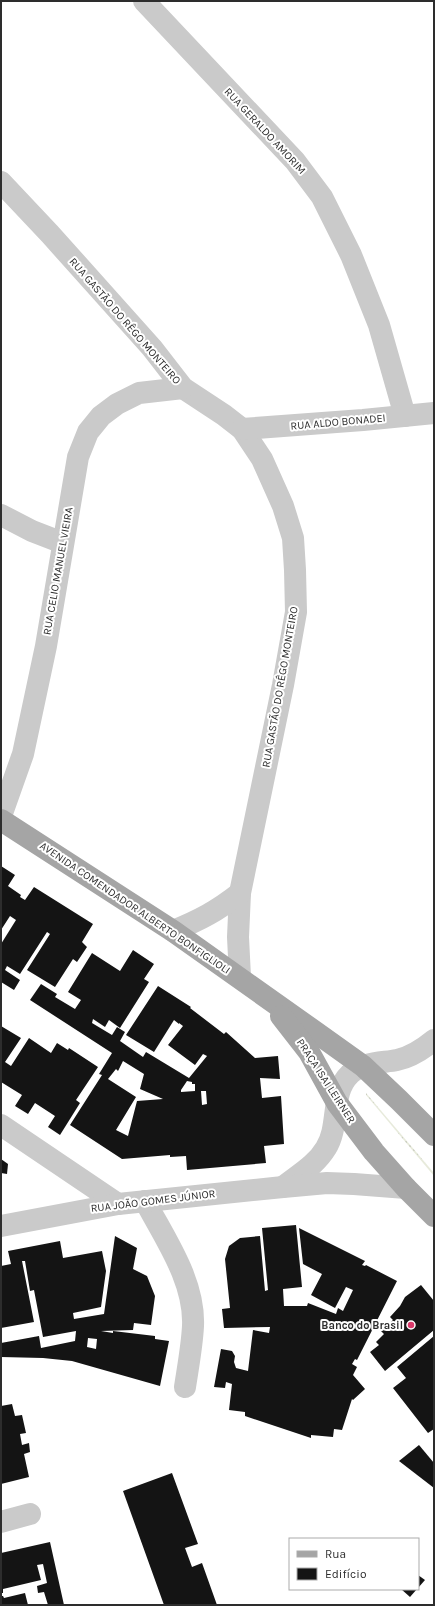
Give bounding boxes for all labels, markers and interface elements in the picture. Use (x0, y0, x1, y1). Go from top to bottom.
street label: RUA GERALDO AMORIM (222, 85, 308, 177)
street label: RUA GASTÃO DO RÊGO MONTEIRO (67, 254, 184, 387)
street label: RUA ALDO BONADEI (290, 411, 386, 433)
street label: RUA CELIO MANUEL VIEIRA (40, 505, 76, 636)
street label: RUA GASTÃO DO RÊGO MONTEIRO (258, 605, 301, 769)
street label: AVENIDA COMENDADOR ALBERTO BONFIGLIOLI (37, 839, 233, 977)
street label: PRAÇA ISAI LEIRNER (294, 1036, 358, 1126)
street label: RUA JOÃO GOMES JÚNIOR (90, 1185, 216, 1215)
place label: Banco do Brasil (321, 1319, 403, 1332)
marker: Banco do Brasil (406, 1320, 416, 1330)
legend (289, 1538, 419, 1590)
text: Rua (325, 1547, 346, 1561)
text: Edifício (325, 1567, 366, 1581)

